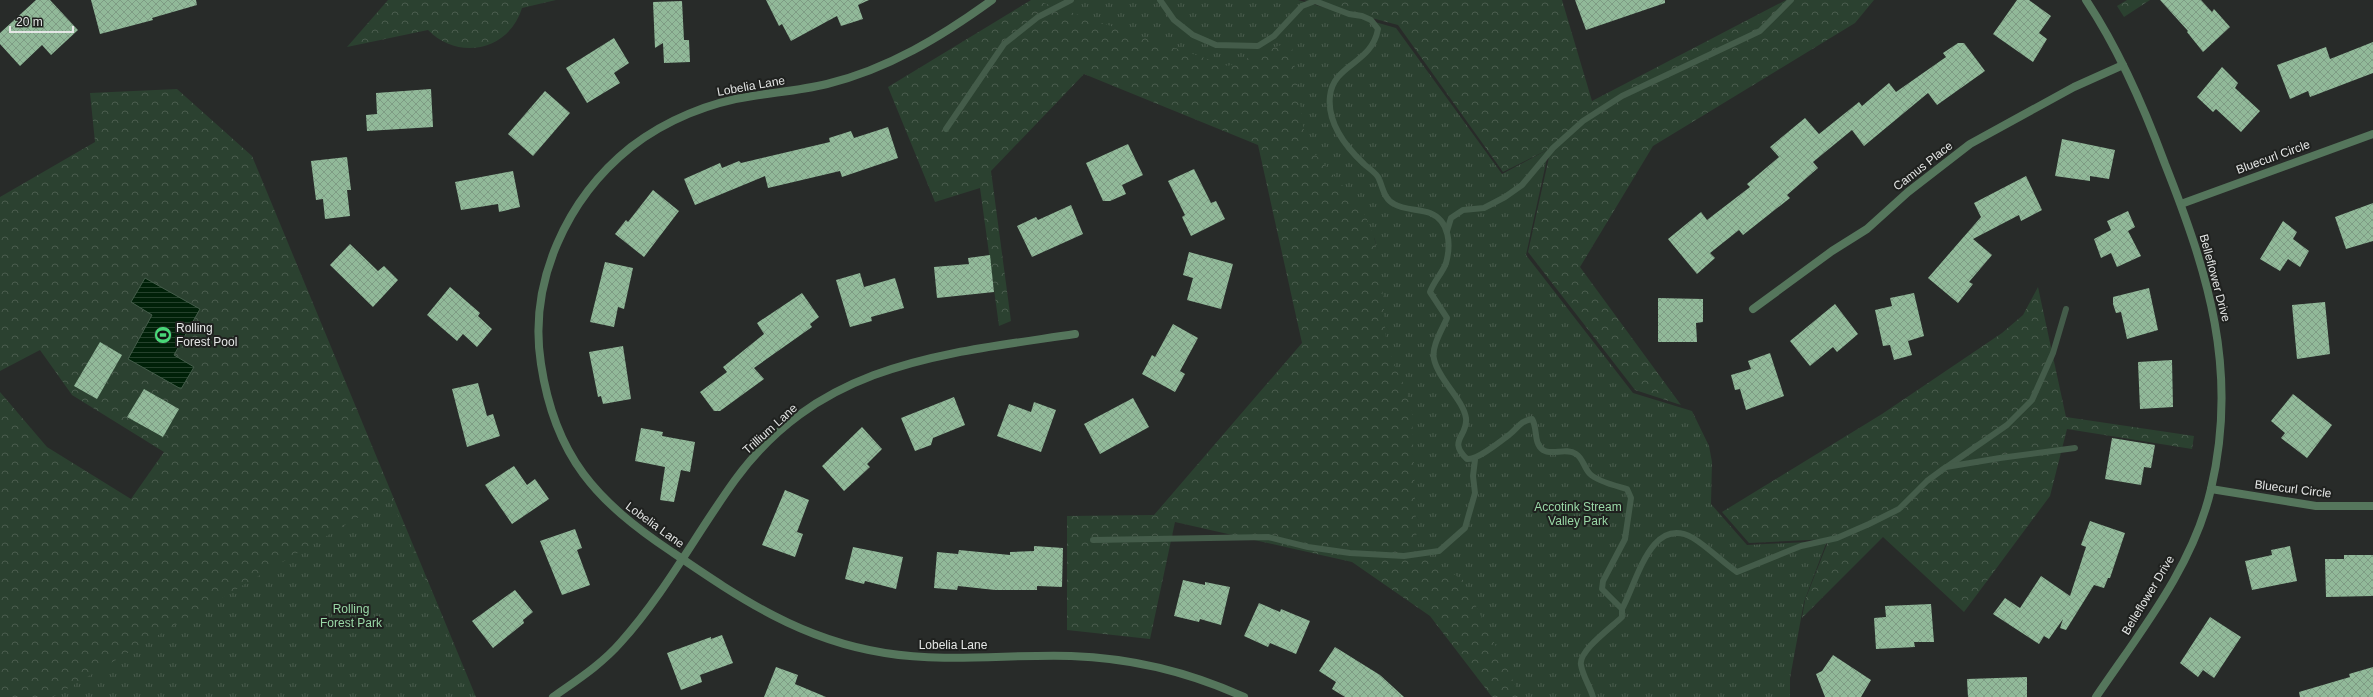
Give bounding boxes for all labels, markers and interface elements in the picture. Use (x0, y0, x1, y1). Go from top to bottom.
scale bar (10, 8, 73, 34)
text: 20 m (16, 15, 43, 29)
street label: Lobelia Lane (716, 73, 786, 99)
street label: Bluecurl Circle (2234, 137, 2312, 177)
street label: Camus Place (1891, 138, 1956, 193)
street label: Belleflower Drive (2197, 233, 2233, 324)
place label: Rolling Forest Pool (176, 321, 237, 349)
sports icon: Rolling Forest Pool (153, 325, 173, 345)
street label: Trillium Lane (740, 401, 800, 457)
street label: Bluecurl Circle (2254, 477, 2333, 501)
street label: Lobelia Lane (623, 499, 687, 551)
park label: Accotink Stream Valley Park (1534, 500, 1622, 528)
street label: Belleflower Drive (2119, 553, 2177, 637)
park label: Rolling Forest Park (320, 602, 383, 630)
street label: Lobelia Lane (919, 638, 988, 652)

